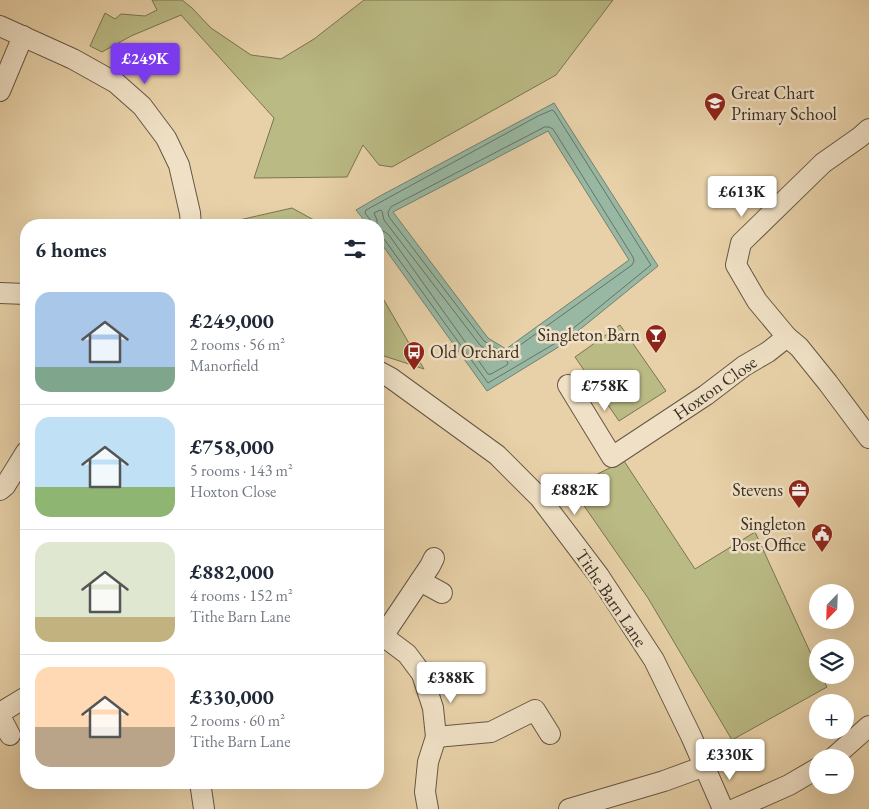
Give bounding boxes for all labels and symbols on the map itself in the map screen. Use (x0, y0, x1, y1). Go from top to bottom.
pin: £249K (110, 42, 180, 85)
place label: Great Chart Primary School (731, 81, 837, 125)
school or university icon: Great Chart Primary School (703, 91, 727, 122)
pin: £613K (707, 176, 777, 218)
place label: Singleton Barn (538, 323, 640, 346)
bar icon: Singleton Barn (644, 323, 668, 354)
bus stop icon: Old Orchard (402, 340, 426, 371)
place label: Old Orchard (430, 340, 520, 363)
street label: Hoxton Close (668, 350, 761, 425)
pin: £758K (570, 370, 640, 412)
pin: £882K (540, 474, 610, 516)
place label: Stevens (732, 478, 783, 501)
office icon: Stevens (787, 478, 811, 509)
place label: Singleton Post Office (731, 512, 806, 556)
public building icon: Singleton Post Office (810, 522, 834, 553)
street label: Tithe Barn Lane (570, 544, 653, 651)
north arrow (809, 584, 854, 629)
pin: £388K (416, 662, 486, 704)
pin: £330K (695, 738, 765, 781)

